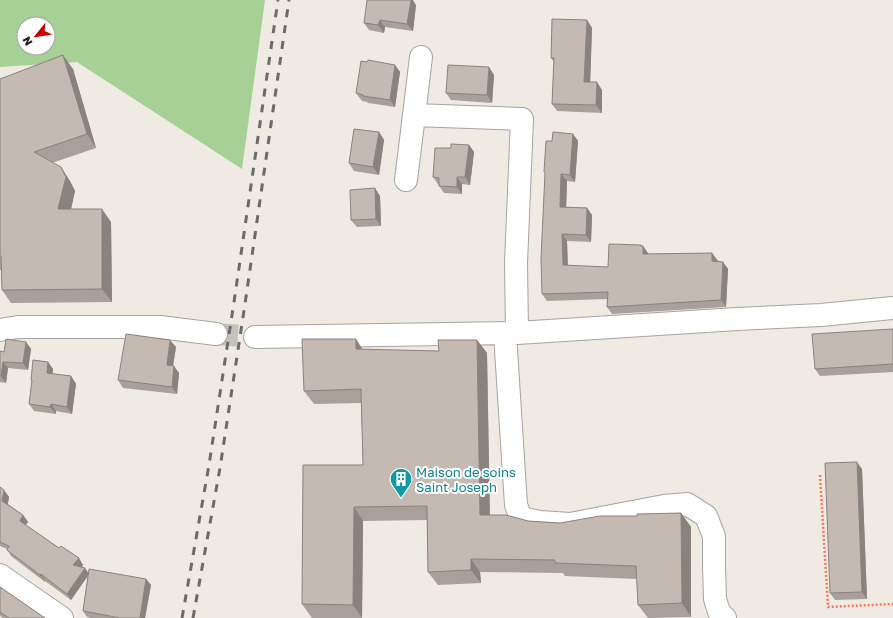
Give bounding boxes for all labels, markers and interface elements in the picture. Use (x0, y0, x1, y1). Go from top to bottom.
north arrow (16, 16, 56, 56)
text: N (19, 34, 35, 48)
place label: Maison de soins Saint Joseph (416, 464, 516, 495)
building icon: Maison de soins Saint Joseph (388, 466, 414, 499)

